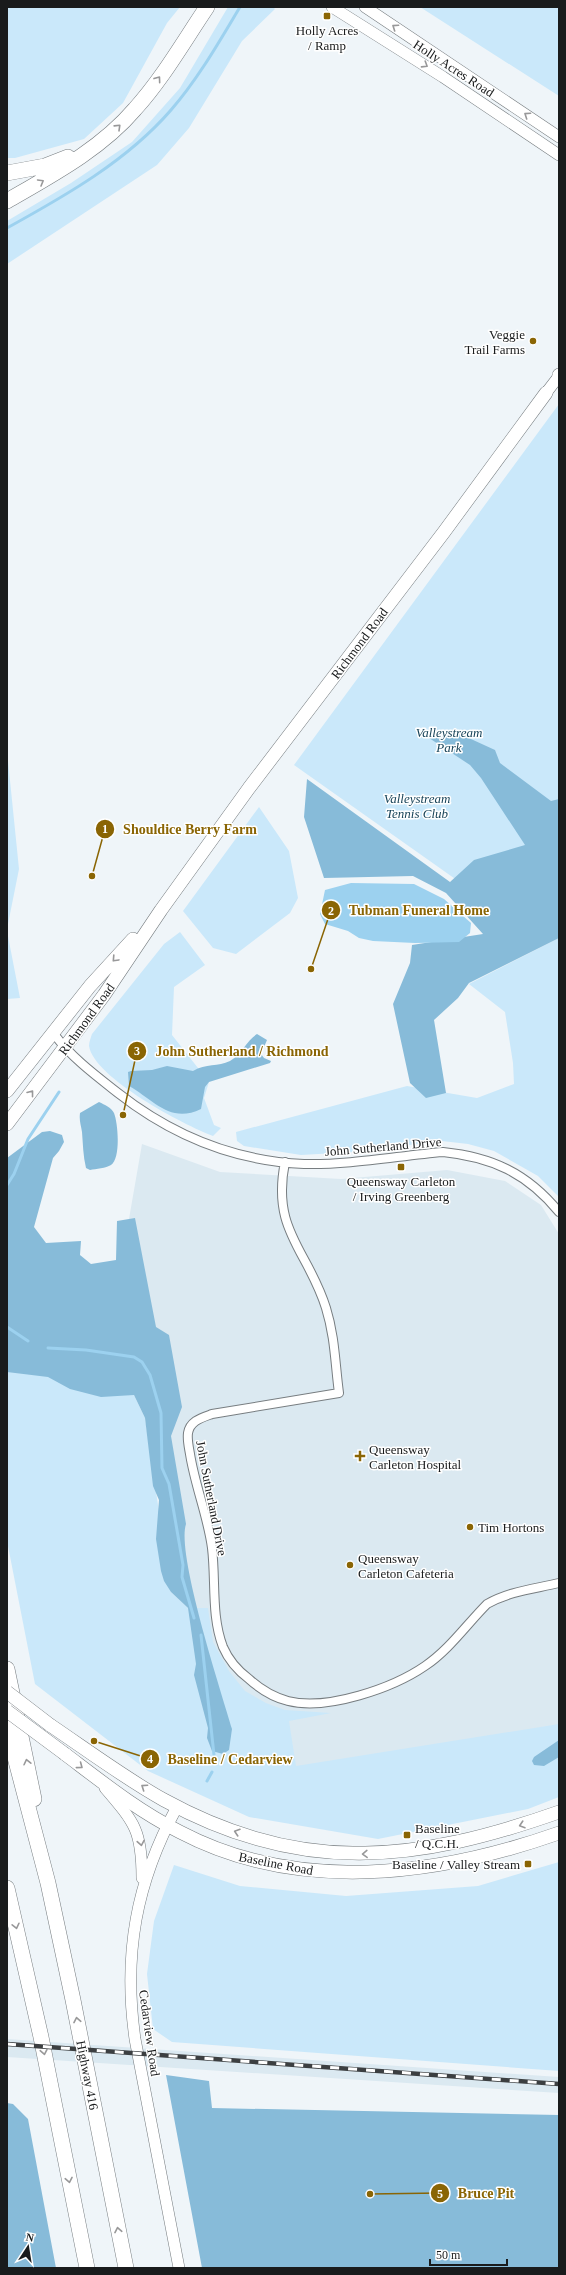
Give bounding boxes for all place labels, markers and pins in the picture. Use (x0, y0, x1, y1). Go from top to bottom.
marker: Holly Acres / Ramp (322, 11, 332, 21)
place label: Holly Acres / Ramp (296, 23, 358, 53)
place label: Veggie Trail Farms (464, 327, 525, 357)
marker: Veggie Trail Farms (528, 336, 538, 346)
callout: Shouldice Berry Farm (95, 816, 265, 842)
callout: Tubman Funeral Home (321, 897, 497, 923)
callout: John Sutherland / Richmond (127, 1038, 337, 1064)
marker: Queensway Carleton / Irving Greenberg (396, 1162, 406, 1172)
place label: Queensway Carleton / Irving Greenberg (347, 1174, 456, 1204)
place label: Queensway Carleton Hospital (369, 1442, 461, 1472)
marker: Queensway Carleton Hospital (354, 1450, 366, 1462)
place label: Tim Hortons (478, 1520, 544, 1535)
marker: Tim Hortons (465, 1522, 475, 1532)
place label: Queensway Carleton Cafeteria (358, 1551, 454, 1581)
marker: Queensway Carleton Cafeteria (345, 1560, 355, 1570)
callout: Baseline / Cedarview (140, 1746, 301, 1772)
place label: Baseline / Q.C.H. (415, 1821, 460, 1851)
marker: Baseline / Q.C.H. (402, 1830, 412, 1840)
place label: Baseline / Valley Stream (392, 1857, 520, 1872)
marker: Baseline / Valley Stream (523, 1859, 533, 1869)
callout: Bruce Pit (430, 2180, 522, 2206)

